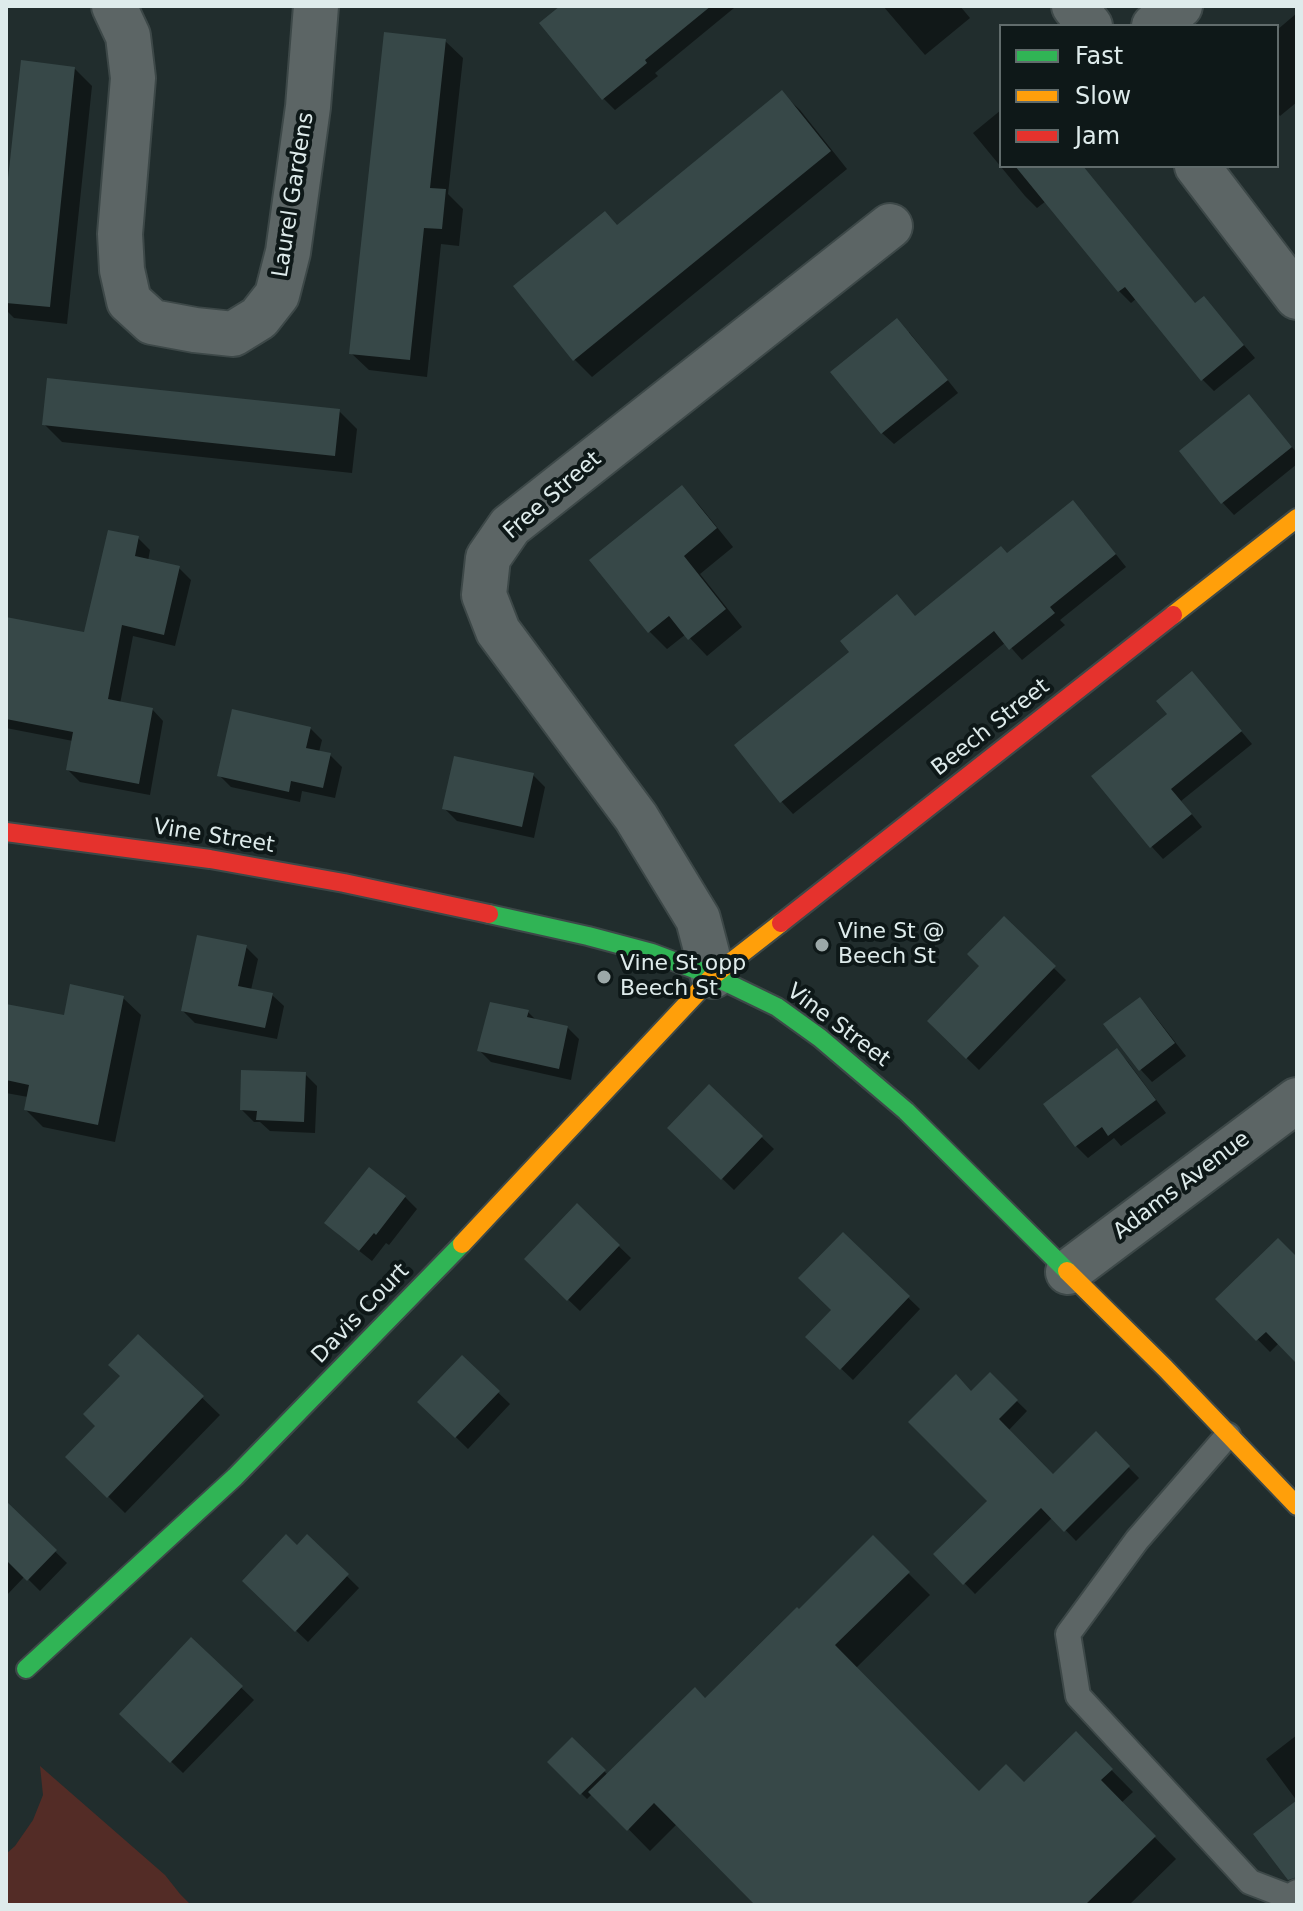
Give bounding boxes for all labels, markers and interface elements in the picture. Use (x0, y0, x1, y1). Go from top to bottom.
legend (999, 24, 1279, 168)
text: Fast (1075, 42, 1123, 70)
text: Slow (1075, 82, 1131, 110)
street label: Laurel Gardens (268, 110, 320, 280)
text: Jam (1075, 122, 1120, 150)
street label: Free Street (499, 447, 607, 545)
street label: Beech Street (927, 674, 1055, 782)
street label: Vine Street (152, 814, 276, 860)
place label: Vine St @ Beech St (838, 919, 945, 970)
marker: Vine St @ Beech St (813, 936, 831, 954)
place label: Vine St opp Beech St (620, 951, 746, 1002)
marker: Vine St opp Beech St (595, 968, 613, 986)
street label: Vine Street (781, 979, 895, 1073)
street label: Adams Avenue (1109, 1126, 1255, 1246)
street label: Davis Court (307, 1259, 415, 1369)

